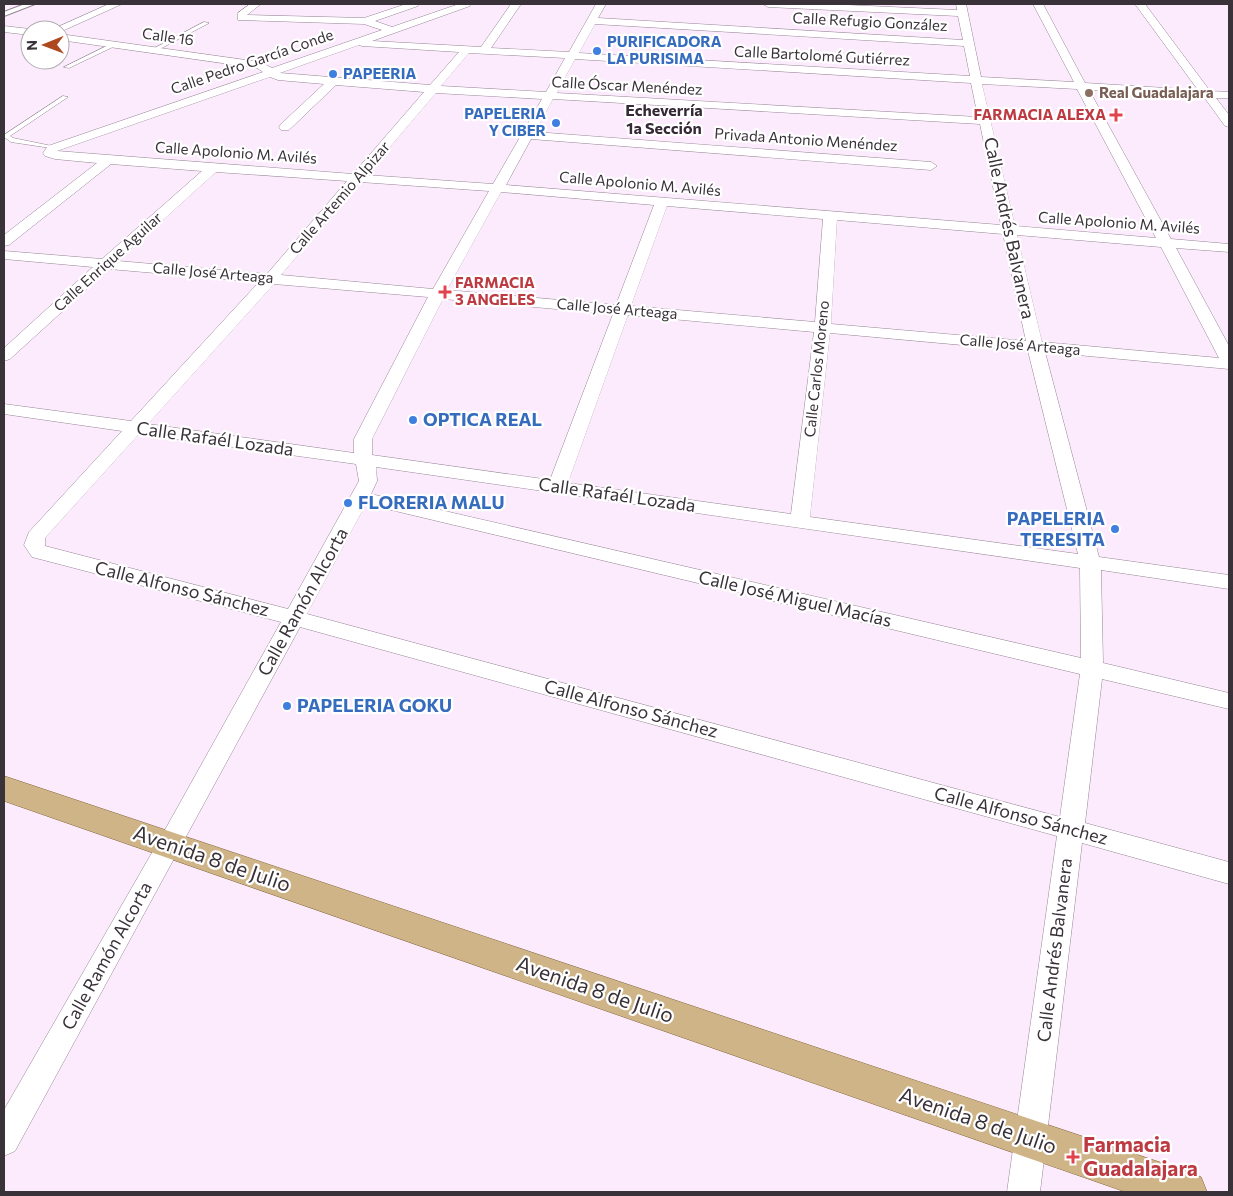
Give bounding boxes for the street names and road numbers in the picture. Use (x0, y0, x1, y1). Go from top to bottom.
street label: Calle Refugio González (792, 8, 948, 34)
street label: Calle 16 (141, 23, 195, 49)
street label: Calle Pedro García Conde (168, 25, 335, 97)
street label: Calle Bartolomé Gutiérrez (734, 41, 910, 69)
street label: Calle Óscar Menéndez (551, 71, 703, 98)
street label: Privada Antonio Menéndez (714, 124, 898, 154)
street label: Calle Andrés Balvanera (980, 135, 1040, 321)
street label: Calle Apolonio M. Avilés (154, 137, 318, 167)
street label: Calle Artemio Alpizar (285, 137, 393, 258)
street label: Calle Apolonio M. Avilés (558, 167, 722, 199)
street label: Calle Apolonio M. Avilés (1037, 207, 1201, 237)
street label: Calle Enrique Aguilar (49, 208, 165, 315)
street label: Calle José Arteaga (152, 258, 274, 286)
street label: Calle José Arteaga (556, 294, 678, 322)
street label: Calle Carlos Moreno (800, 300, 832, 438)
street label: Calle José Arteaga (959, 330, 1081, 358)
street label: Calle Rafaél Lozada (135, 416, 295, 460)
street label: Calle Rafaél Lozada (537, 472, 697, 516)
street label: Calle Ramón Alcorta (252, 524, 352, 679)
street label: Calle Alfonso Sánchez (93, 556, 272, 620)
street label: Calle José Miguel Macías (697, 565, 894, 631)
street label: Calle Alfonso Sánchez (542, 674, 721, 742)
street label: Calle Alfonso Sánchez (932, 781, 1111, 849)
street label: Avenida 8 de Julio (130, 819, 294, 896)
street label: Calle Andrés Balvanera (1032, 857, 1076, 1043)
street label: Calle Ramón Alcorta (56, 878, 156, 1033)
street label: Avenida 8 de Julio (513, 950, 677, 1027)
street label: Avenida 8 de Julio (896, 1081, 1060, 1158)

